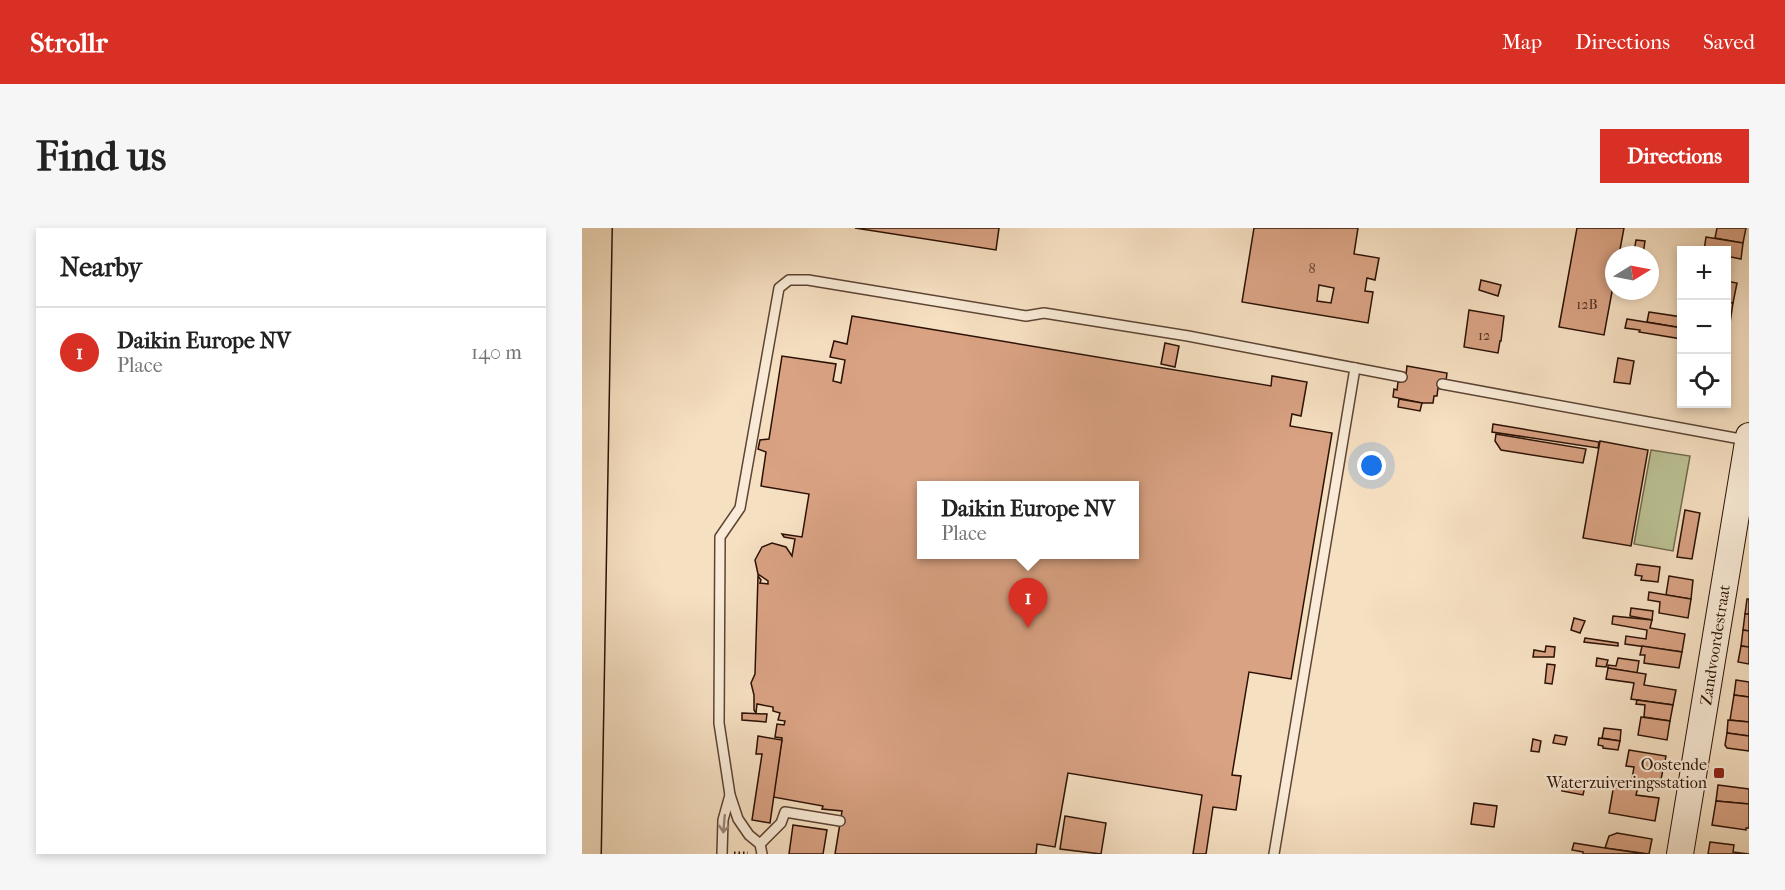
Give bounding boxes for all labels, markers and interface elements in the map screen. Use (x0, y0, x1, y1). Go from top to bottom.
text: Strollr (30, 26, 108, 59)
text: Map (1502, 30, 1542, 54)
text: Directions (1575, 30, 1670, 54)
text: Saved (1703, 30, 1755, 54)
button: Directions (1600, 129, 1749, 183)
text: Find us (36, 132, 166, 181)
north arrow (1605, 246, 1659, 300)
map controls (1677, 246, 1731, 408)
button: + (1677, 246, 1731, 300)
text: Nearby (60, 252, 142, 283)
house number: 8 (1308, 260, 1316, 277)
house number: 12B (1576, 296, 1598, 313)
button: − (1677, 300, 1731, 354)
house number: 12 (1478, 327, 1490, 344)
text: Daikin Europe NV (117, 328, 291, 354)
text: 1 (76, 341, 83, 364)
text: 140 m (471, 341, 522, 364)
text: Place (117, 354, 163, 377)
button: locate (1677, 354, 1731, 408)
your location (1357, 451, 1386, 480)
popup (917, 481, 1139, 559)
text: Daikin Europe NV (941, 496, 1115, 522)
text: Place (941, 522, 987, 545)
pin: 1 (1008, 578, 1048, 628)
street label: Zandvoordestraat (1696, 583, 1734, 707)
place label: Oostende Waterzuiveringsstation (1545, 755, 1708, 792)
marker: Oostende Waterzuiveringsstation (1712, 766, 1726, 780)
one-way arrow (718, 814, 729, 833)

